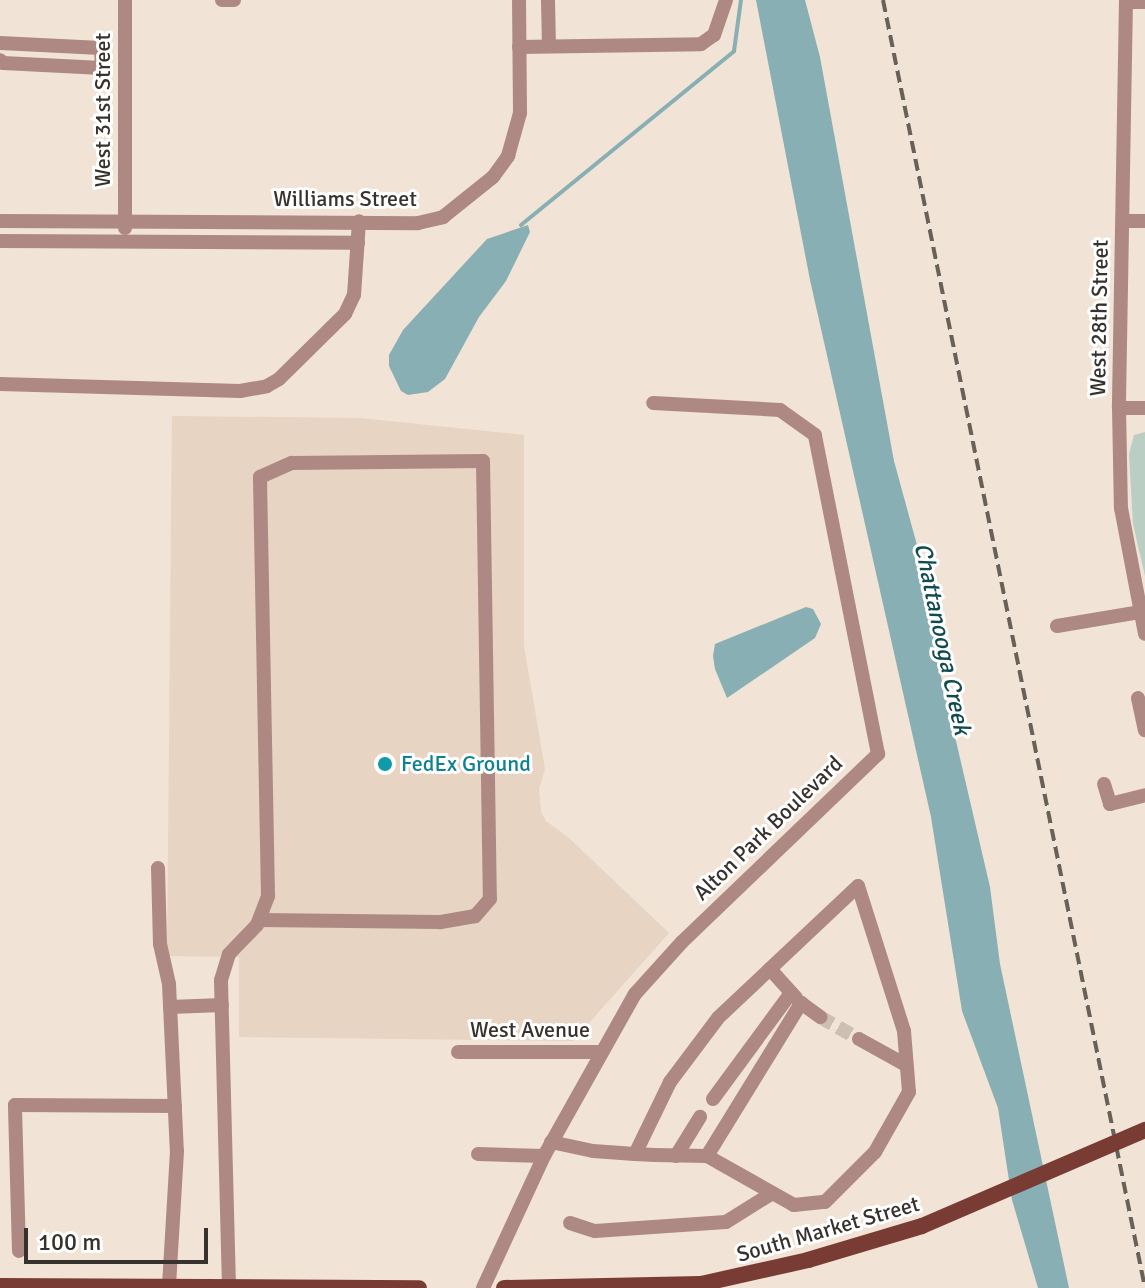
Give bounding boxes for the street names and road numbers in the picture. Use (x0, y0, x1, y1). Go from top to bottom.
street label: West 31st Street (90, 33, 116, 187)
street label: Williams Street (273, 186, 417, 212)
street label: West 28th Street (1084, 239, 1114, 397)
street label: Alton Park Boulevard (688, 750, 848, 906)
street label: West Avenue (470, 1017, 590, 1043)
street label: South Market Street (734, 1190, 922, 1268)

